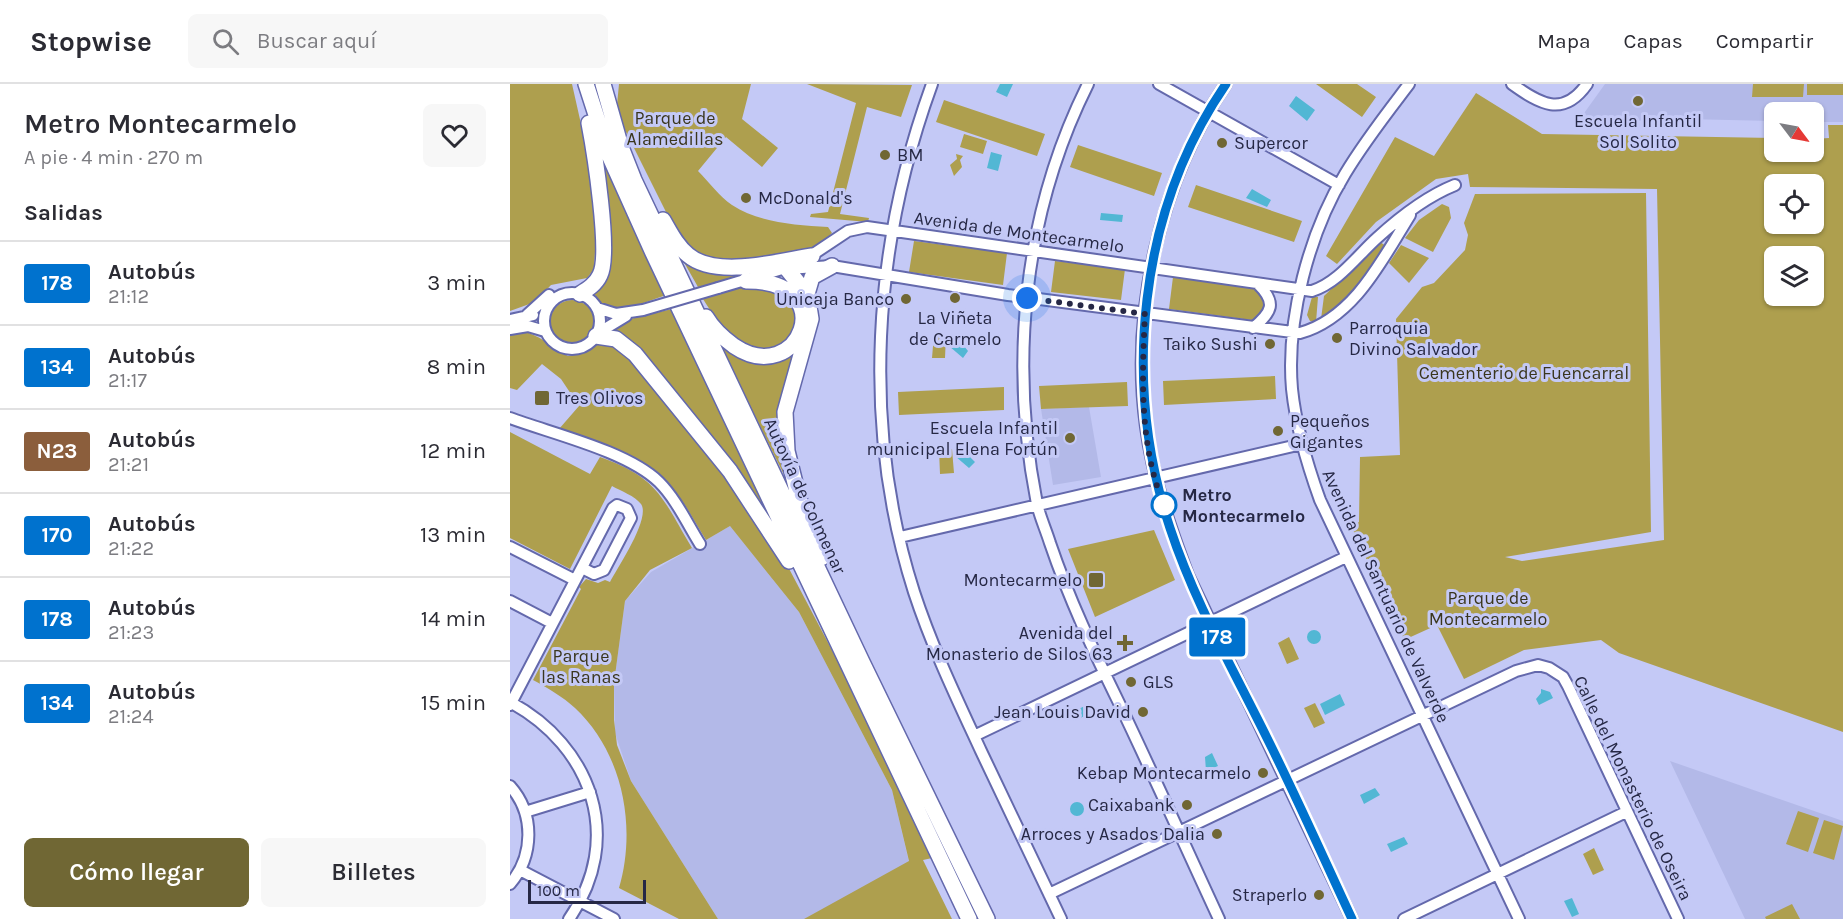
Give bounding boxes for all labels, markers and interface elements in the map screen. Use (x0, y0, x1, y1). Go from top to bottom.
search box (188, 14, 608, 68)
text: Stopwise (30, 25, 152, 58)
icon: search (209, 25, 242, 58)
text: Buscar aquí (257, 28, 377, 54)
text: Mapa (1537, 29, 1591, 53)
text: Capas (1624, 29, 1683, 53)
text: Compartir (1716, 29, 1813, 53)
marker: Escuela Infantil Sol Solito (1631, 94, 1645, 108)
north arrow (1764, 102, 1824, 162)
map controls (1764, 102, 1824, 306)
button: heart (423, 104, 486, 167)
text: Metro Montecarmelo (24, 107, 297, 140)
park label: Parque de Alamedillas (627, 107, 723, 150)
place label: Escuela Infantil Sol Solito (1574, 110, 1702, 153)
place label: Supercor (1234, 132, 1308, 154)
marker: Supercor (1215, 136, 1229, 150)
place label: BM (897, 144, 923, 166)
text: A pie · 4 min · 270 m (24, 146, 203, 169)
marker: BM (878, 148, 892, 162)
button: locate (1764, 174, 1824, 234)
place label: McDonald's (758, 187, 853, 209)
marker: McDonald's (739, 191, 753, 205)
text: Salidas (24, 200, 103, 226)
street label: Avenida de Montecarmelo (912, 206, 1126, 258)
button: layers (1764, 246, 1824, 306)
text: Autobús (108, 259, 196, 285)
text: 3 min (427, 270, 486, 296)
text: 178 (41, 271, 73, 295)
your location (1012, 283, 1042, 313)
text: 21:12 (108, 285, 149, 308)
place label: Unicaja Banco (776, 288, 894, 310)
marker: La Viñeta de Carmelo (948, 291, 962, 305)
marker: Unicaja Banco (899, 292, 913, 306)
place label: La Viñeta de Carmelo (909, 307, 1001, 350)
place label: Parroquia Divino Salvador (1349, 317, 1478, 360)
marker: Parroquia Divino Salvador (1330, 331, 1344, 345)
place label: Taiko Sushi (1164, 333, 1258, 355)
marker: Taiko Sushi (1263, 337, 1277, 351)
text: Autobús (108, 343, 196, 369)
text: 8 min (427, 354, 486, 380)
text: 134 (40, 355, 74, 379)
park label: Cementerio de Fuencarral (1419, 362, 1629, 384)
text: 21:17 (108, 369, 147, 392)
place label: Tres Olivos (556, 387, 644, 409)
marker: Tres Olivos (533, 389, 551, 407)
place label: Pequeños Gigantes (1290, 410, 1370, 453)
street label: Autovía de Colmenar (759, 414, 851, 578)
place label: Escuela Infantil municipal Elena Fortún (866, 417, 1058, 460)
marker: Pequeños Gigantes (1271, 424, 1285, 438)
text: Autobús (108, 427, 196, 453)
marker: Escuela Infantil municipal Elena Fortún (1063, 431, 1077, 445)
text: 12 min (420, 438, 486, 464)
text: N23 (37, 439, 77, 463)
text: 21:21 (108, 453, 149, 476)
street label: Avenida del Santuario de Valverde (1317, 466, 1455, 726)
place label: Metro Montecarmelo (1182, 484, 1305, 527)
marker: Metro Montecarmelo (1151, 492, 1177, 518)
text: Autobús (108, 511, 196, 537)
text: 13 min (420, 522, 486, 548)
text: 170 (41, 523, 73, 547)
text: 21:22 (108, 537, 154, 560)
place label: Montecarmelo (963, 569, 1082, 591)
marker: Montecarmelo (1087, 571, 1105, 589)
park label: Parque de Montecarmelo (1429, 587, 1547, 630)
text: Autobús (108, 595, 196, 621)
text: 14 min (421, 606, 486, 632)
text: 178 (41, 607, 73, 631)
line badge: 178 (1182, 618, 1252, 656)
text: 21:23 (108, 621, 154, 644)
place label: Avenida del Monasterio de Silos 63 (926, 622, 1113, 665)
text: 178 (1201, 625, 1233, 649)
marker: Avenida del Monasterio de Silos 63 (1118, 636, 1132, 650)
park label: Parque las Ranas (541, 645, 621, 688)
place label: GLS (1143, 671, 1174, 693)
street label: Calle del Monasterio de Oseira (1569, 672, 1697, 904)
marker: GLS (1124, 675, 1138, 689)
text: Autobús (108, 679, 196, 705)
text: 15 min (421, 690, 486, 716)
text: 134 (40, 691, 74, 715)
place label: Jean Louis David (994, 701, 1131, 723)
text: 21:24 (108, 705, 154, 728)
marker: Jean Louis David (1136, 705, 1150, 719)
place label: Kebap Montecarmelo (1077, 762, 1251, 784)
marker: Kebap Montecarmelo (1256, 766, 1270, 780)
place label: Caixabank (1088, 794, 1175, 816)
marker: Caixabank (1180, 798, 1194, 812)
place label: Arroces y Asados Dalia (1021, 823, 1205, 845)
marker: Arroces y Asados Dalia (1210, 827, 1224, 841)
button: Cómo llegar (24, 838, 249, 907)
button: Billetes (261, 838, 486, 907)
scale bar (528, 877, 646, 904)
text: 100 m (537, 881, 580, 900)
place label: Straperlo (1232, 884, 1307, 906)
marker: Straperlo (1312, 888, 1326, 902)

